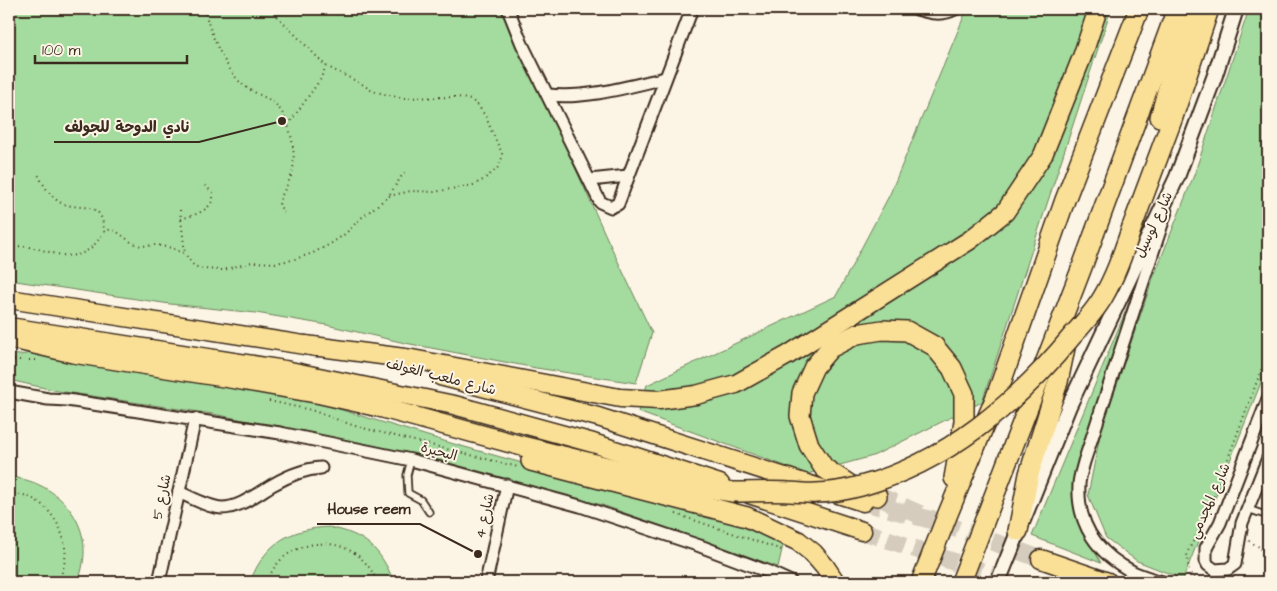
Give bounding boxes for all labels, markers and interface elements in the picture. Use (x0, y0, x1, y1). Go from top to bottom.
scale bar (35, 32, 188, 64)
text: 100 m (42, 40, 81, 61)
callout: نادي الدوحة للجولف (54, 112, 199, 142)
text: نادي الدوحة للجولف (65, 117, 189, 139)
street label: شارع لوسيل (1130, 189, 1178, 261)
street label: شارع ملعب الغولف (384, 354, 498, 400)
street label: البحيرة (419, 438, 459, 466)
street label: شارع المجدمي (1184, 460, 1237, 543)
street label: شارع 5 (147, 473, 177, 521)
street label: شارع 4 (470, 492, 500, 540)
callout: House reem (317, 494, 420, 524)
text: House reem (328, 499, 411, 520)

